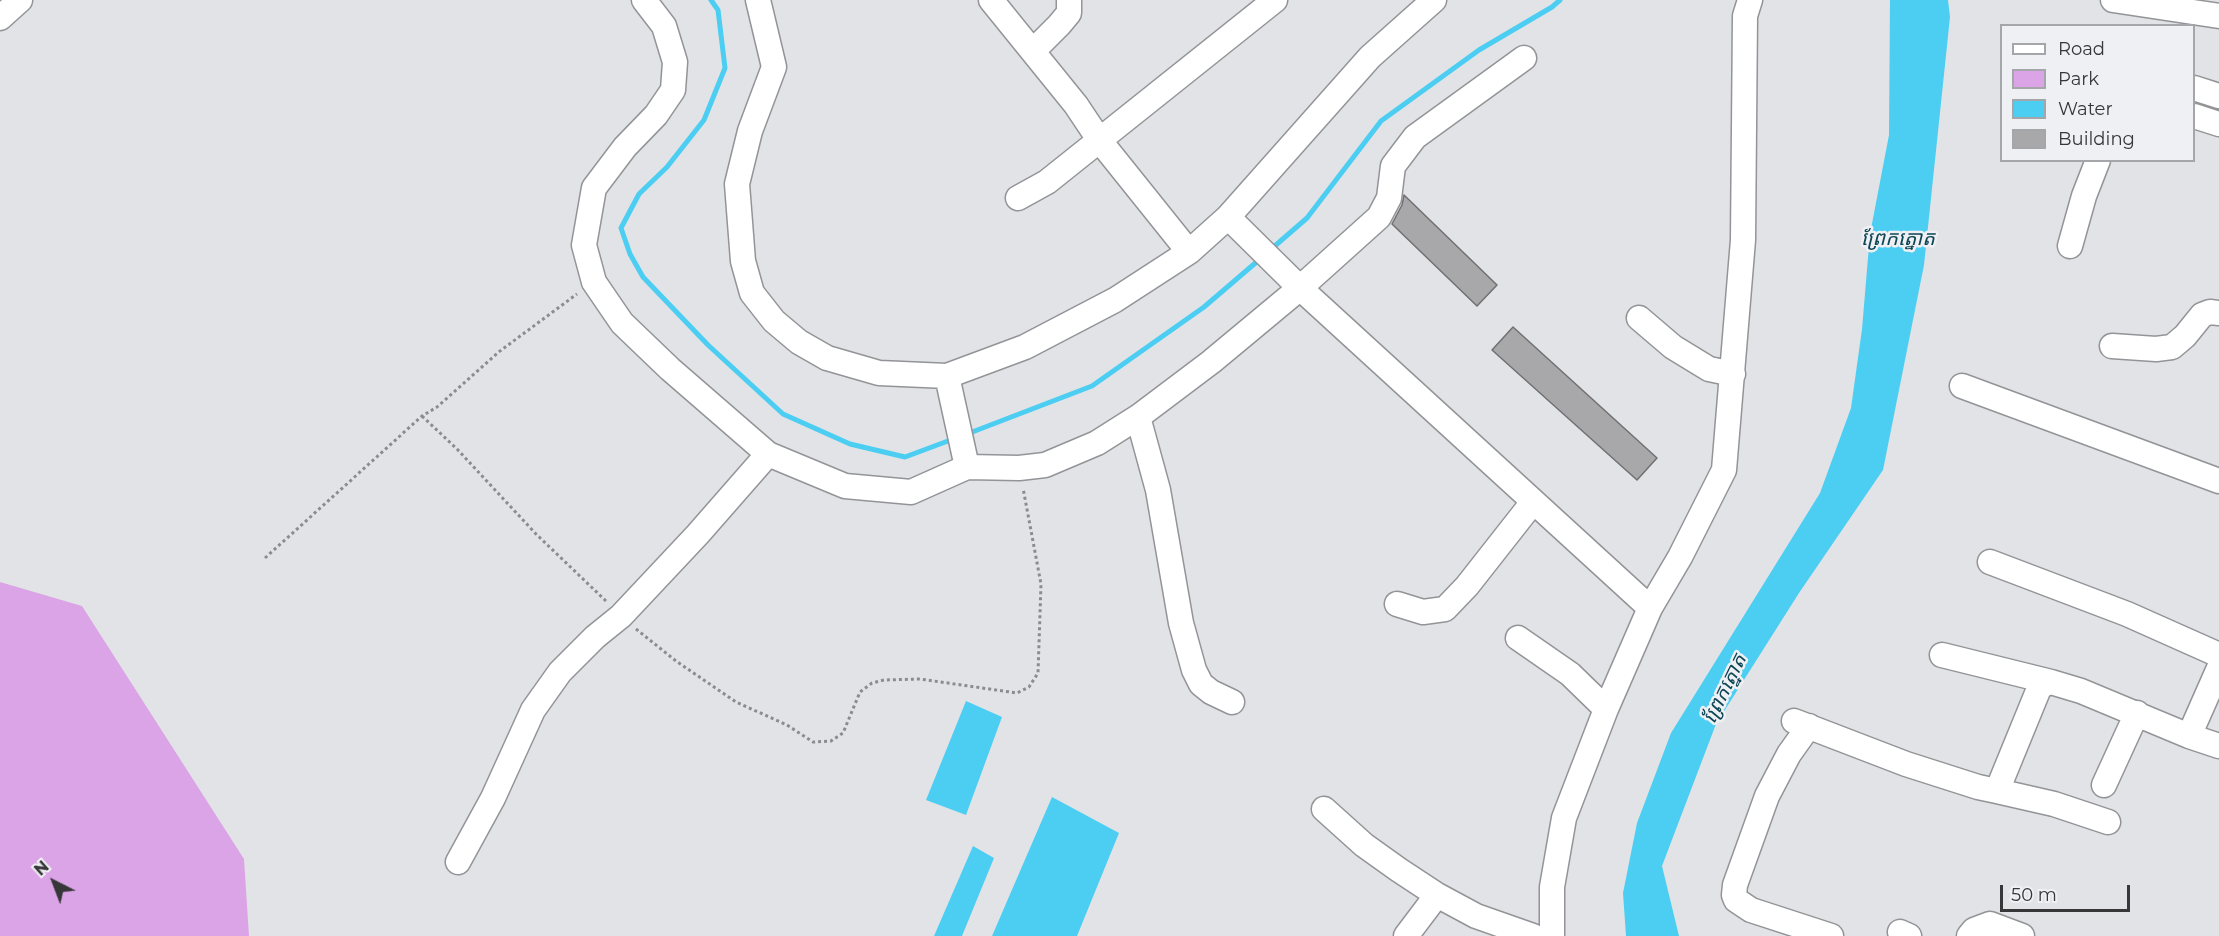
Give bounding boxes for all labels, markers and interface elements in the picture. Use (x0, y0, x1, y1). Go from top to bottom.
legend (2000, 24, 2195, 162)
text: Road (2058, 38, 2105, 60)
text: Park (2058, 68, 2099, 90)
text: Water (2058, 98, 2113, 120)
text: Building (2058, 128, 2135, 150)
water label: ព្រែកត្នោត (1861, 227, 1935, 251)
water label: ព្រែកត្នោត (1698, 651, 1752, 727)
north arrow (24, 852, 84, 912)
text: N (30, 857, 53, 880)
scale bar (2003, 873, 2134, 911)
text: 50 m (2011, 884, 2057, 906)

